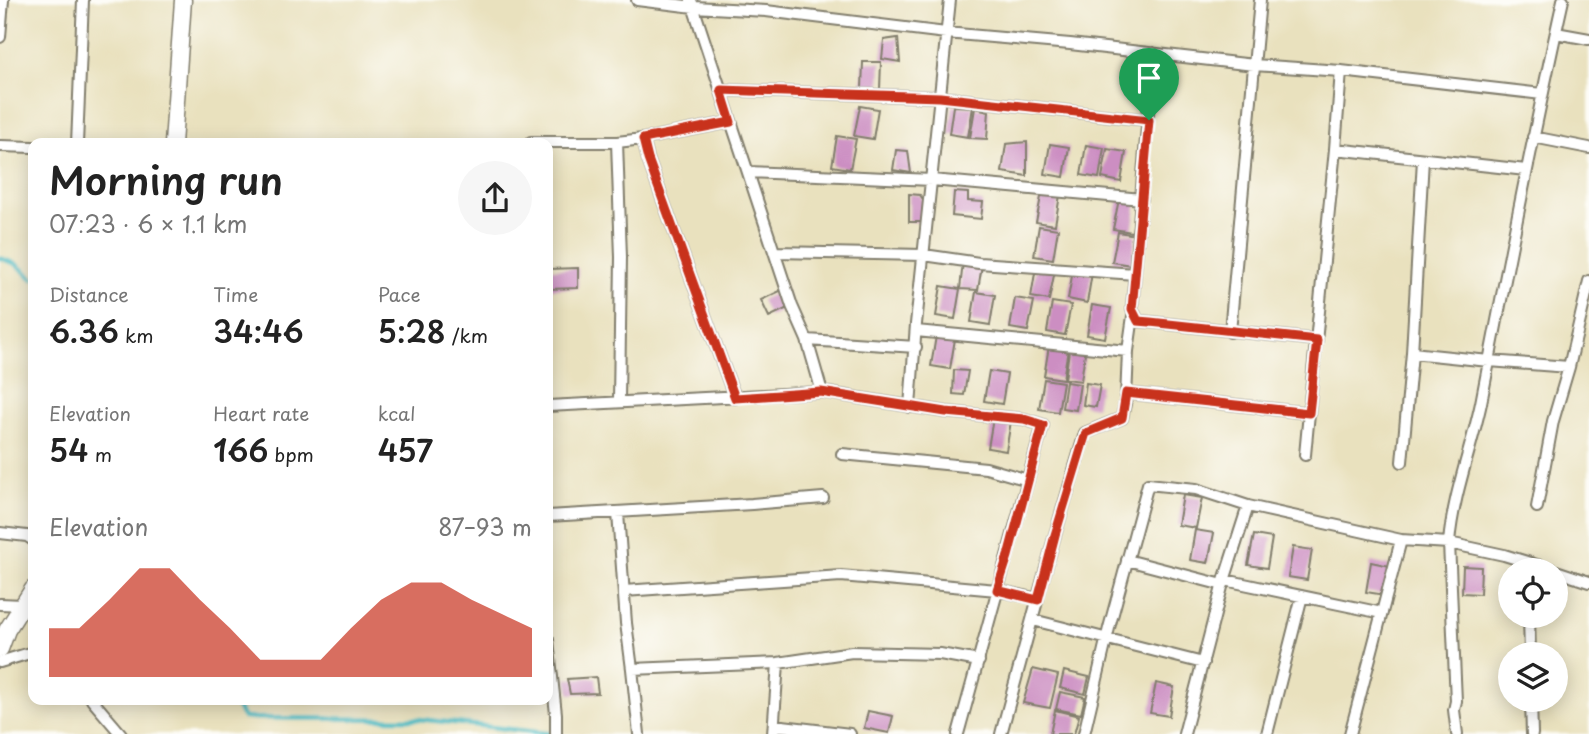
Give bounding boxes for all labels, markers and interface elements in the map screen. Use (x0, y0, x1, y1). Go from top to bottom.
pin (1119, 48, 1179, 120)
icon: arrive (1130, 59, 1168, 97)
text: Morning run (49, 151, 283, 208)
button: share (458, 161, 532, 235)
text: 07:23 · 6 × 1.1 km (49, 206, 247, 241)
text: Distance (49, 280, 129, 308)
text: Time (213, 280, 258, 308)
text: Pace (378, 280, 421, 308)
text: 6.36 (49, 308, 119, 353)
text: 34:46 (213, 308, 304, 353)
text: 5:28 (378, 308, 446, 353)
text: km (119, 321, 154, 349)
text: /km (446, 321, 488, 349)
text: Elevation (49, 399, 131, 427)
text: Heart rate (213, 399, 309, 427)
text: kcal (378, 399, 416, 427)
text: 54 (49, 427, 88, 472)
text: 166 (213, 427, 268, 472)
text: 457 (378, 427, 433, 472)
text: m (88, 440, 112, 468)
text: bpm (268, 440, 314, 468)
text: Elevation (49, 509, 148, 544)
text: 87–93 m (438, 509, 532, 544)
map controls (1498, 558, 1568, 712)
button: locate (1498, 558, 1568, 628)
button: layers (1498, 642, 1568, 712)

